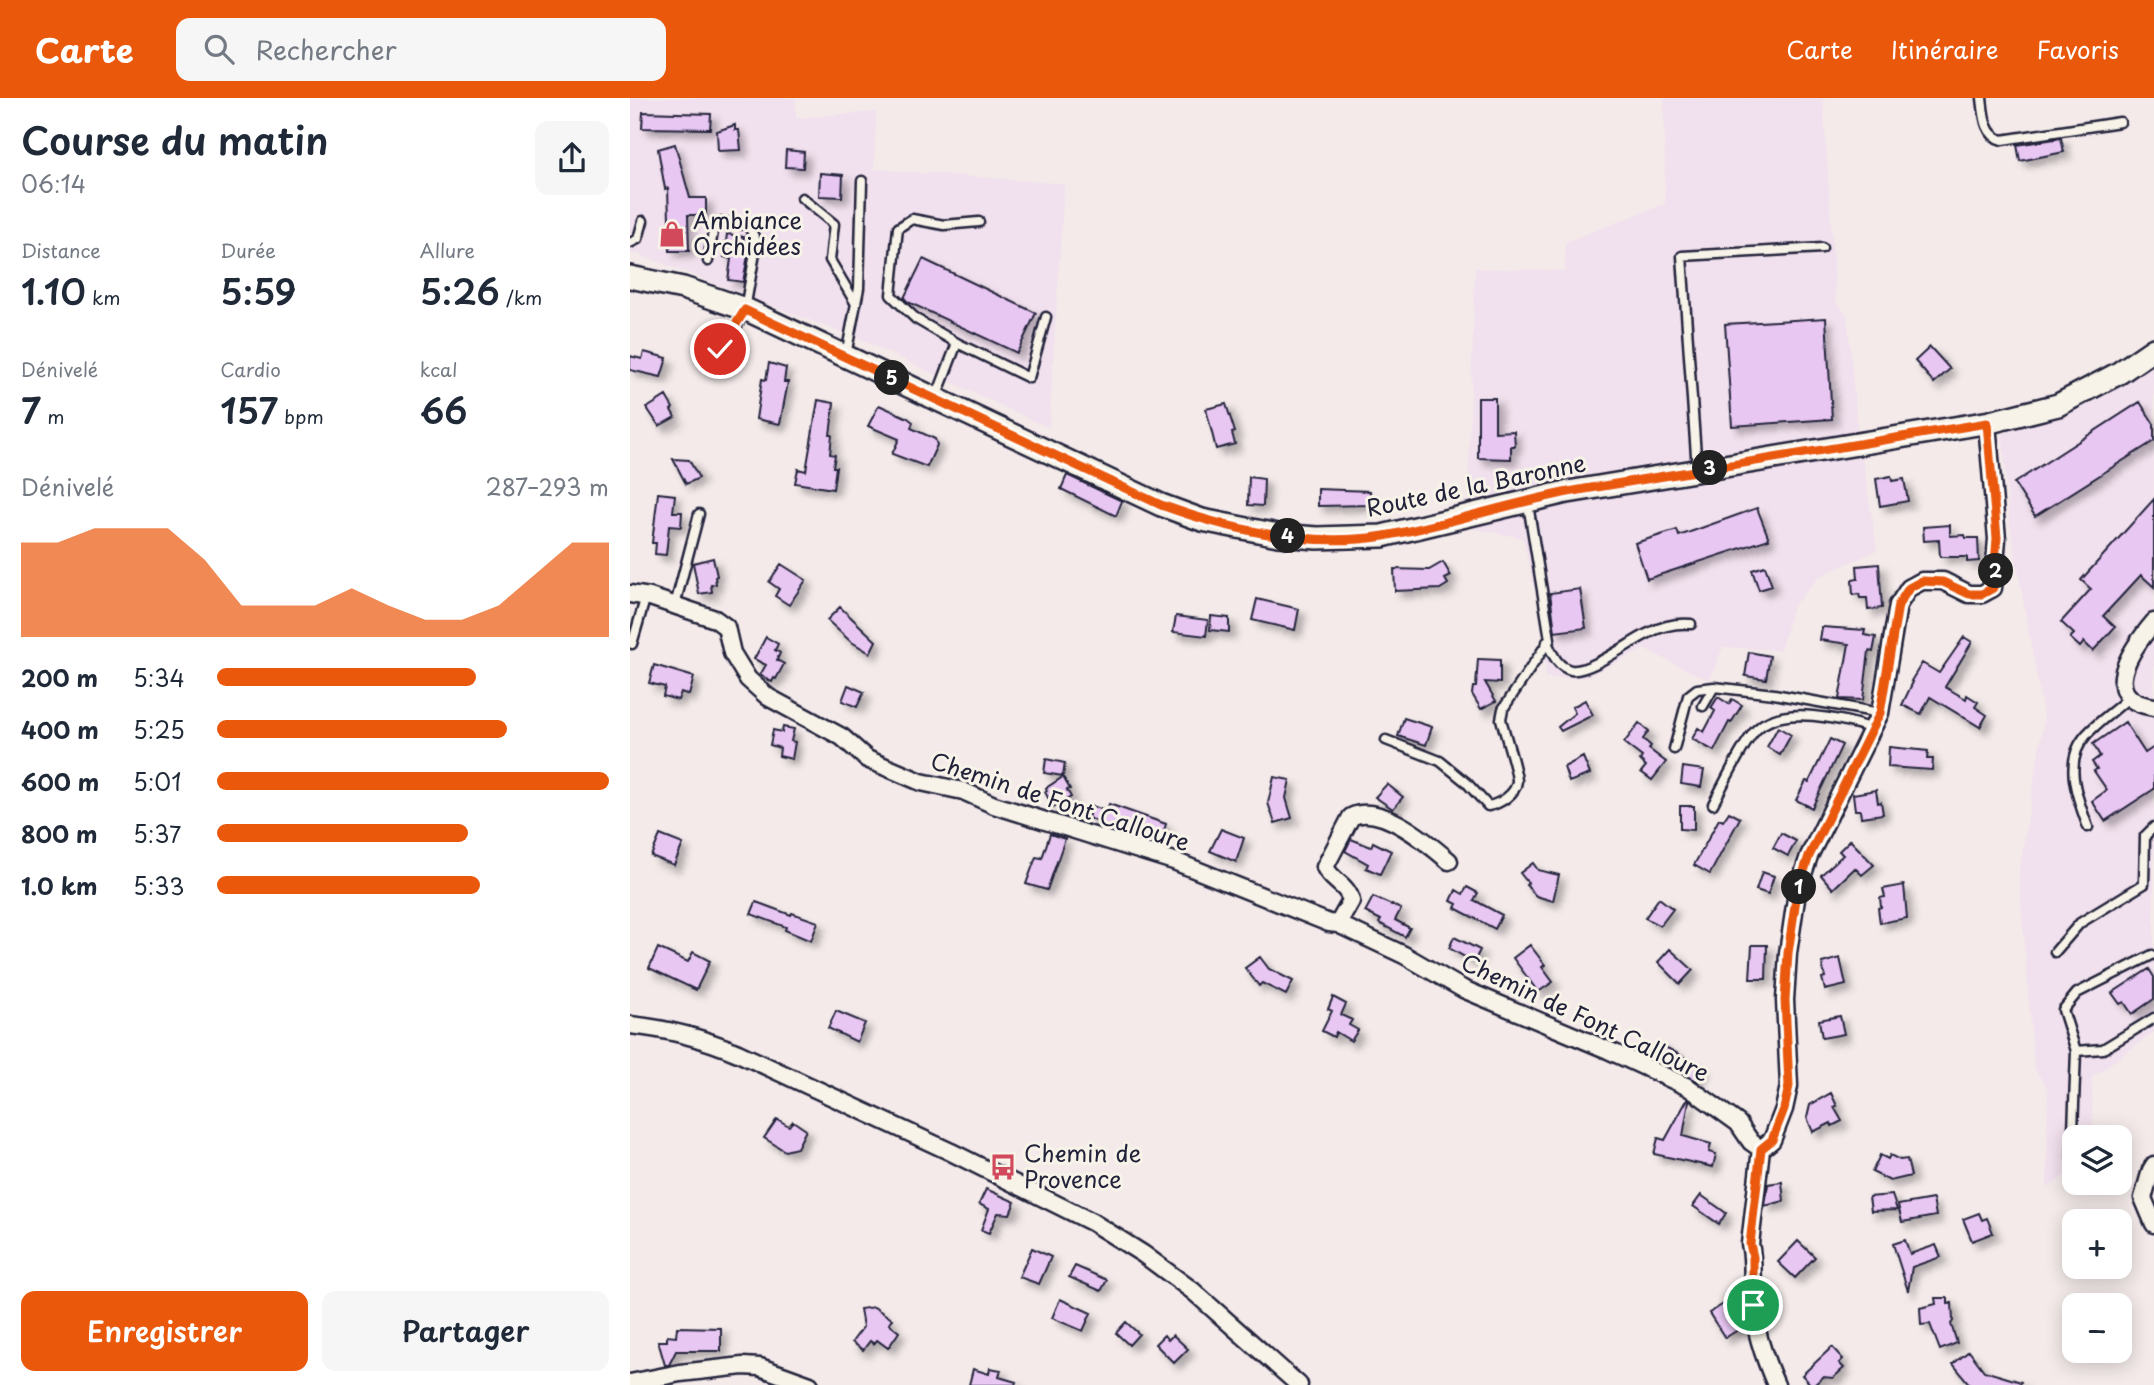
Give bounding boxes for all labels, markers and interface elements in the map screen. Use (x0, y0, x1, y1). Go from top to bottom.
search box (176, 18, 666, 81)
text: Carte (35, 24, 134, 74)
icon: search (200, 30, 238, 68)
text: Rechercher (256, 30, 397, 69)
text: Carte (1786, 31, 1853, 67)
text: Itinéraire (1891, 31, 1999, 67)
text: Favoris (2037, 31, 2119, 67)
text: Course du matin (21, 111, 328, 168)
button: share (535, 121, 609, 195)
text: 06:14 (21, 166, 86, 201)
place label: Ambiance Orchidées (693, 202, 802, 263)
shop icon: Ambiance Orchidées (657, 219, 687, 249)
text: Distance (21, 236, 101, 264)
text: Durée (220, 236, 276, 264)
text: Allure (420, 236, 475, 264)
text: 1.10 (21, 264, 86, 317)
text: 5:59 (220, 264, 296, 317)
text: 5:26 (420, 264, 500, 317)
text: km (86, 283, 120, 311)
text: /km (500, 283, 542, 311)
pin (690, 319, 750, 379)
icon: check (701, 330, 739, 368)
text: Dénivelé (21, 355, 98, 383)
text: Cardio (220, 355, 281, 383)
text: kcal (420, 355, 458, 383)
pin: 5 (874, 360, 910, 396)
text: 5 (885, 363, 898, 391)
text: 7 (21, 383, 41, 436)
text: 157 (220, 383, 278, 436)
text: 66 (420, 383, 467, 436)
text: m (41, 402, 65, 430)
text: bpm (278, 402, 324, 430)
street label: Route de la Baronne (1363, 444, 1589, 525)
pin: 3 (1692, 450, 1728, 486)
text: 3 (1703, 453, 1716, 481)
text: Dénivelé (21, 469, 114, 504)
text: 287–293 m (485, 469, 609, 504)
pin: 4 (1270, 518, 1306, 554)
text: 4 (1281, 521, 1294, 549)
pin: 2 (1978, 554, 2014, 588)
text: 2 (1989, 556, 2002, 584)
text: 200 m (21, 660, 98, 695)
text: 5:34 (133, 660, 185, 695)
text: 400 m (21, 712, 99, 747)
text: 5:25 (133, 712, 185, 747)
street label: Chemin de Font Calloure (927, 742, 1194, 859)
text: 600 m (21, 764, 99, 799)
text: 5:01 (133, 764, 181, 799)
text: 800 m (21, 816, 98, 851)
text: 5:37 (133, 816, 181, 851)
text: 1.0 km (21, 868, 98, 903)
text: 5:33 (133, 868, 185, 903)
pin: 1 (1782, 870, 1816, 904)
text: 1 (1794, 872, 1803, 900)
street label: Chemin de Font Calloure (1456, 944, 1716, 1090)
map controls (2062, 1125, 2132, 1363)
button: layers (2062, 1125, 2132, 1195)
place label: Chemin de Provence (1024, 1135, 1141, 1196)
bus stop icon: Chemin de Provence (988, 1152, 1018, 1182)
button: + (2062, 1209, 2132, 1279)
pin (1723, 1275, 1783, 1335)
icon: arrive (1734, 1286, 1772, 1324)
button: Enregistrer (21, 1291, 308, 1371)
button: Partager (322, 1291, 609, 1371)
button: − (2062, 1293, 2132, 1363)

